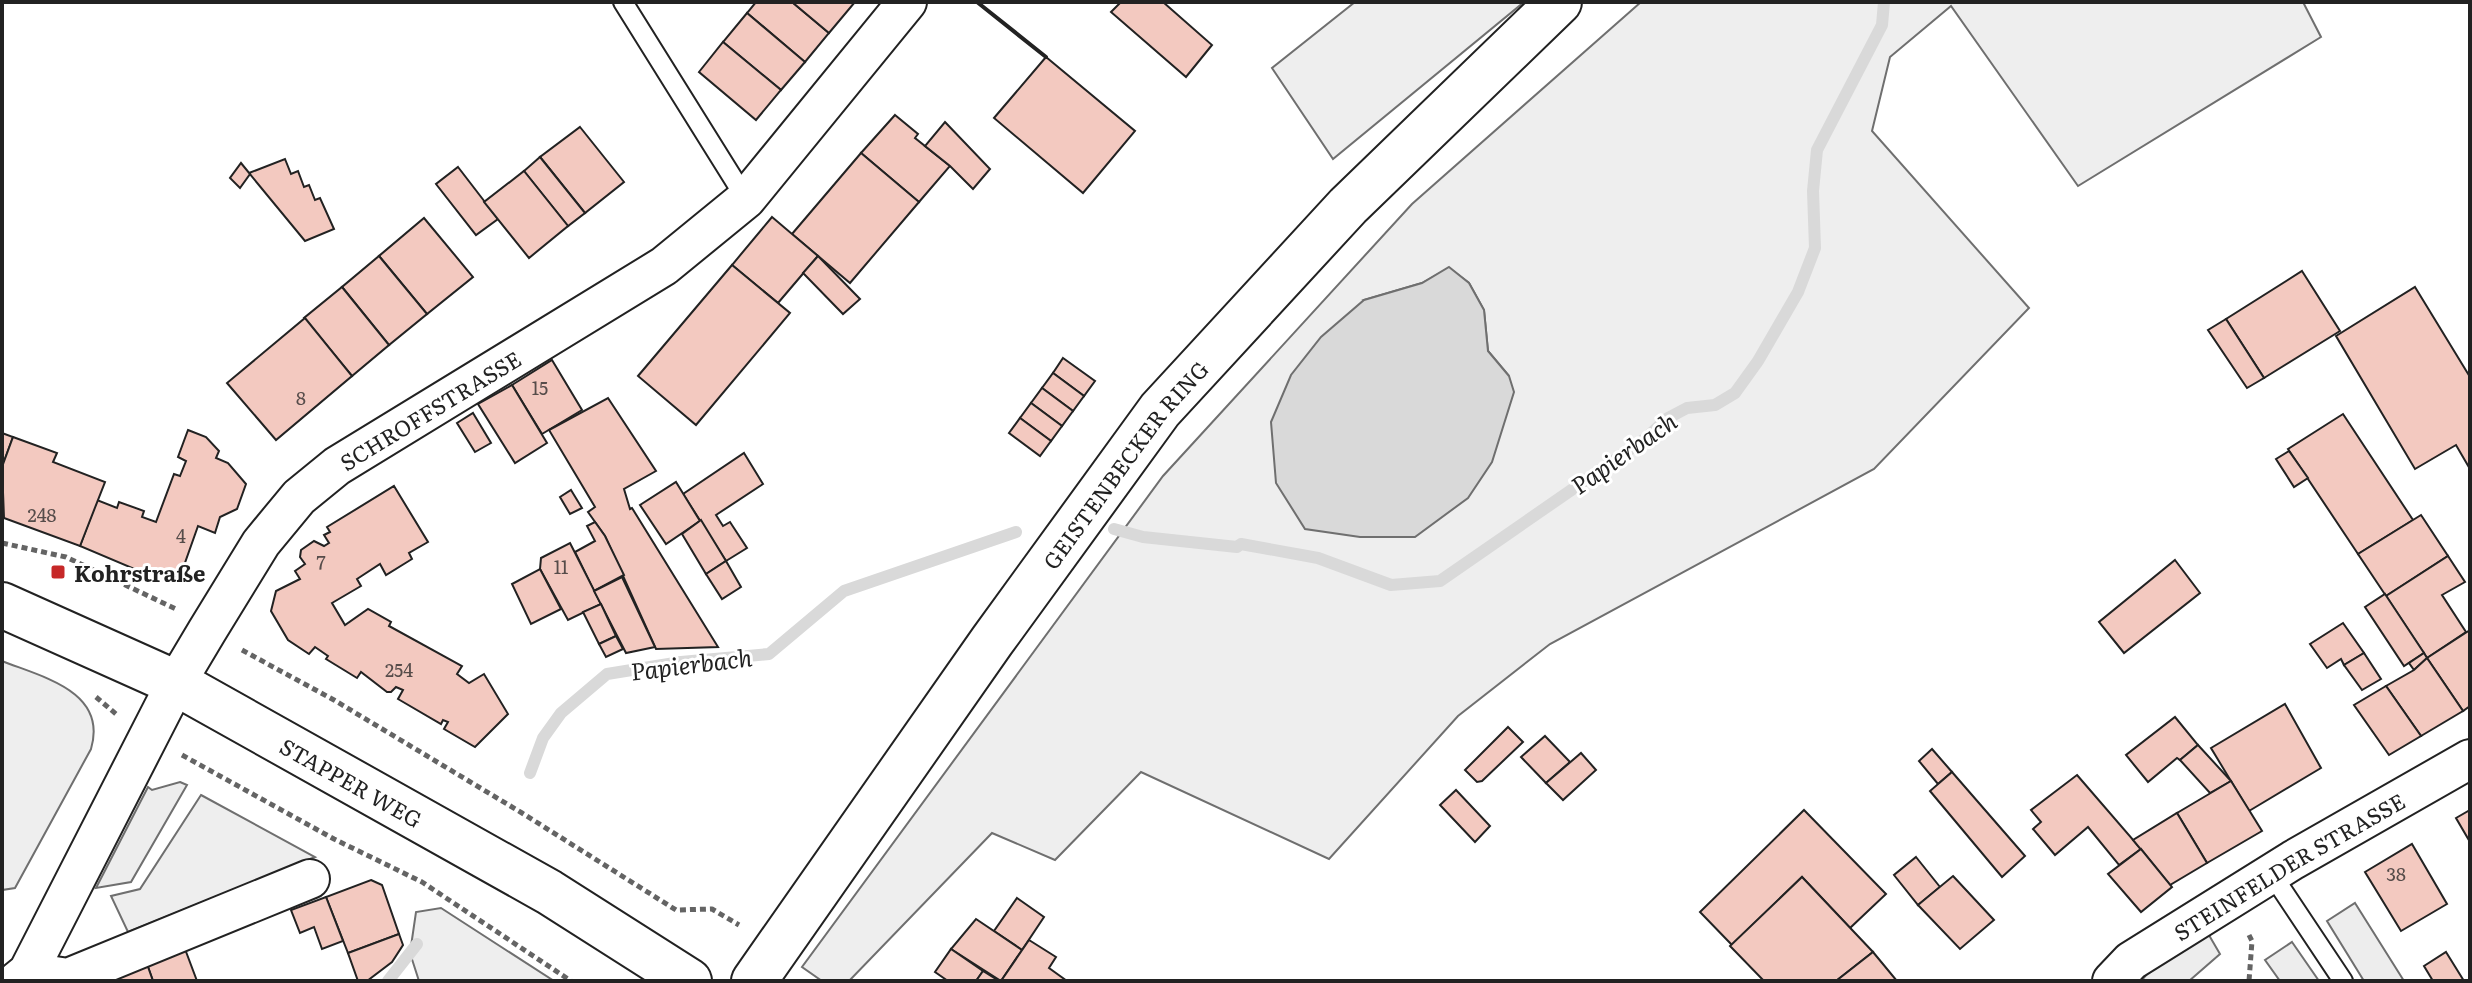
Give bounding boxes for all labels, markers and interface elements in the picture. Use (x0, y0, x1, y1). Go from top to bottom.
street label: SCHROFFSTRASSE (333, 341, 527, 477)
street label: GEISTENBECKER RING (1034, 352, 1215, 575)
house number: 15 (532, 374, 548, 401)
house number: 8 (296, 384, 306, 411)
water label: Papierbach (1563, 403, 1683, 501)
house number: 248 (28, 501, 57, 528)
house number: 4 (176, 522, 186, 549)
house number: 7 (316, 548, 326, 575)
house number: 11 (554, 553, 568, 580)
place label: Kohrstraße (74, 556, 205, 589)
marker: Kohrstraße (49, 563, 67, 581)
water label: Papierbach (628, 638, 754, 688)
house number: 254 (385, 656, 413, 683)
street label: STAPPER WEG (274, 728, 429, 835)
street label: STEINFELDER STRASSE (2167, 783, 2410, 947)
house number: 38 (2386, 860, 2406, 887)

